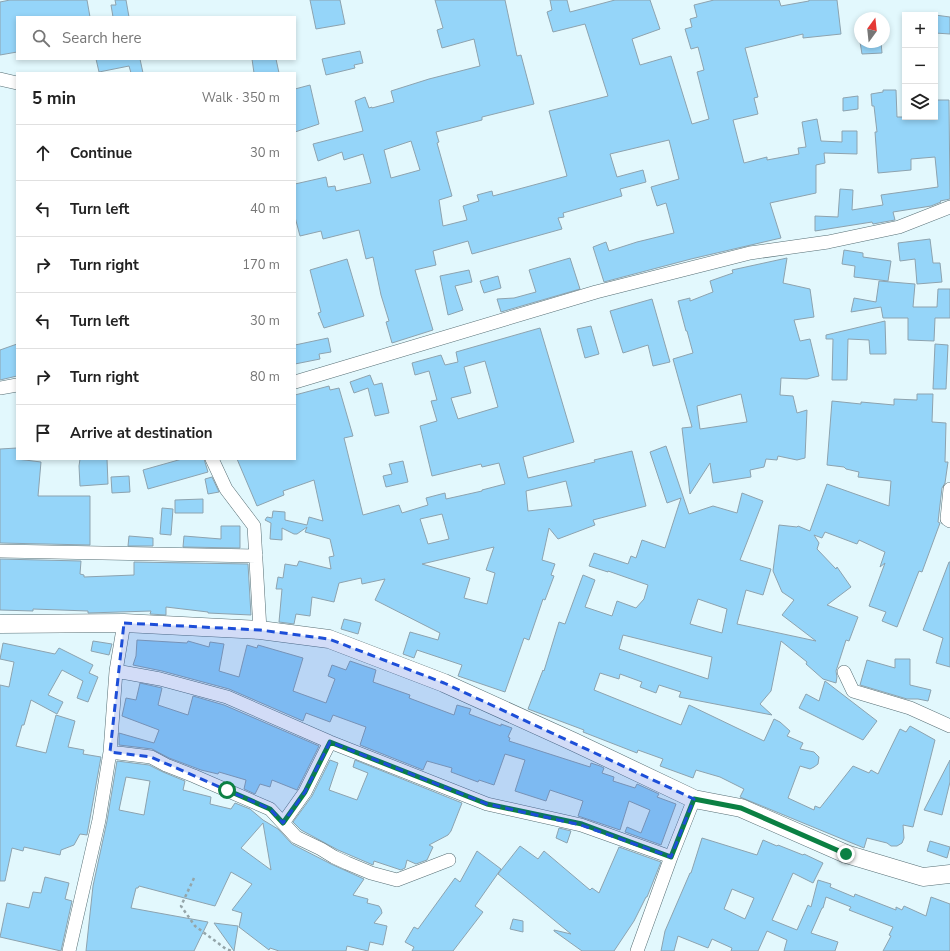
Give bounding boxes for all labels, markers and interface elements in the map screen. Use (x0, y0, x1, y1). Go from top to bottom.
north arrow (854, 12, 890, 48)
map controls (902, 12, 938, 120)
button: + (902, 12, 938, 48)
search box (16, 16, 296, 60)
icon: search (30, 27, 52, 49)
text: Search here (62, 28, 142, 48)
button: − (902, 48, 938, 84)
button: layers (902, 84, 938, 120)
text: 5 min (32, 87, 76, 110)
text: Walk · 350 m (202, 89, 280, 107)
icon: ahead (32, 142, 54, 164)
text: Continue (70, 143, 132, 163)
text: 30 m (250, 144, 280, 162)
icon: left (32, 198, 54, 220)
text: Turn left (70, 199, 129, 219)
text: 40 m (250, 200, 280, 218)
icon: right (32, 254, 54, 276)
text: Turn right (70, 255, 139, 275)
text: 170 m (242, 256, 280, 274)
icon: left (32, 310, 54, 332)
text: Turn left (70, 311, 129, 331)
text: 30 m (250, 312, 280, 330)
icon: right (32, 366, 54, 388)
text: Turn right (70, 367, 139, 387)
text: 80 m (250, 368, 280, 386)
icon: arrive (32, 422, 54, 444)
text: Arrive at destination (70, 423, 213, 443)
route start (218, 781, 236, 799)
route end (837, 845, 855, 863)

